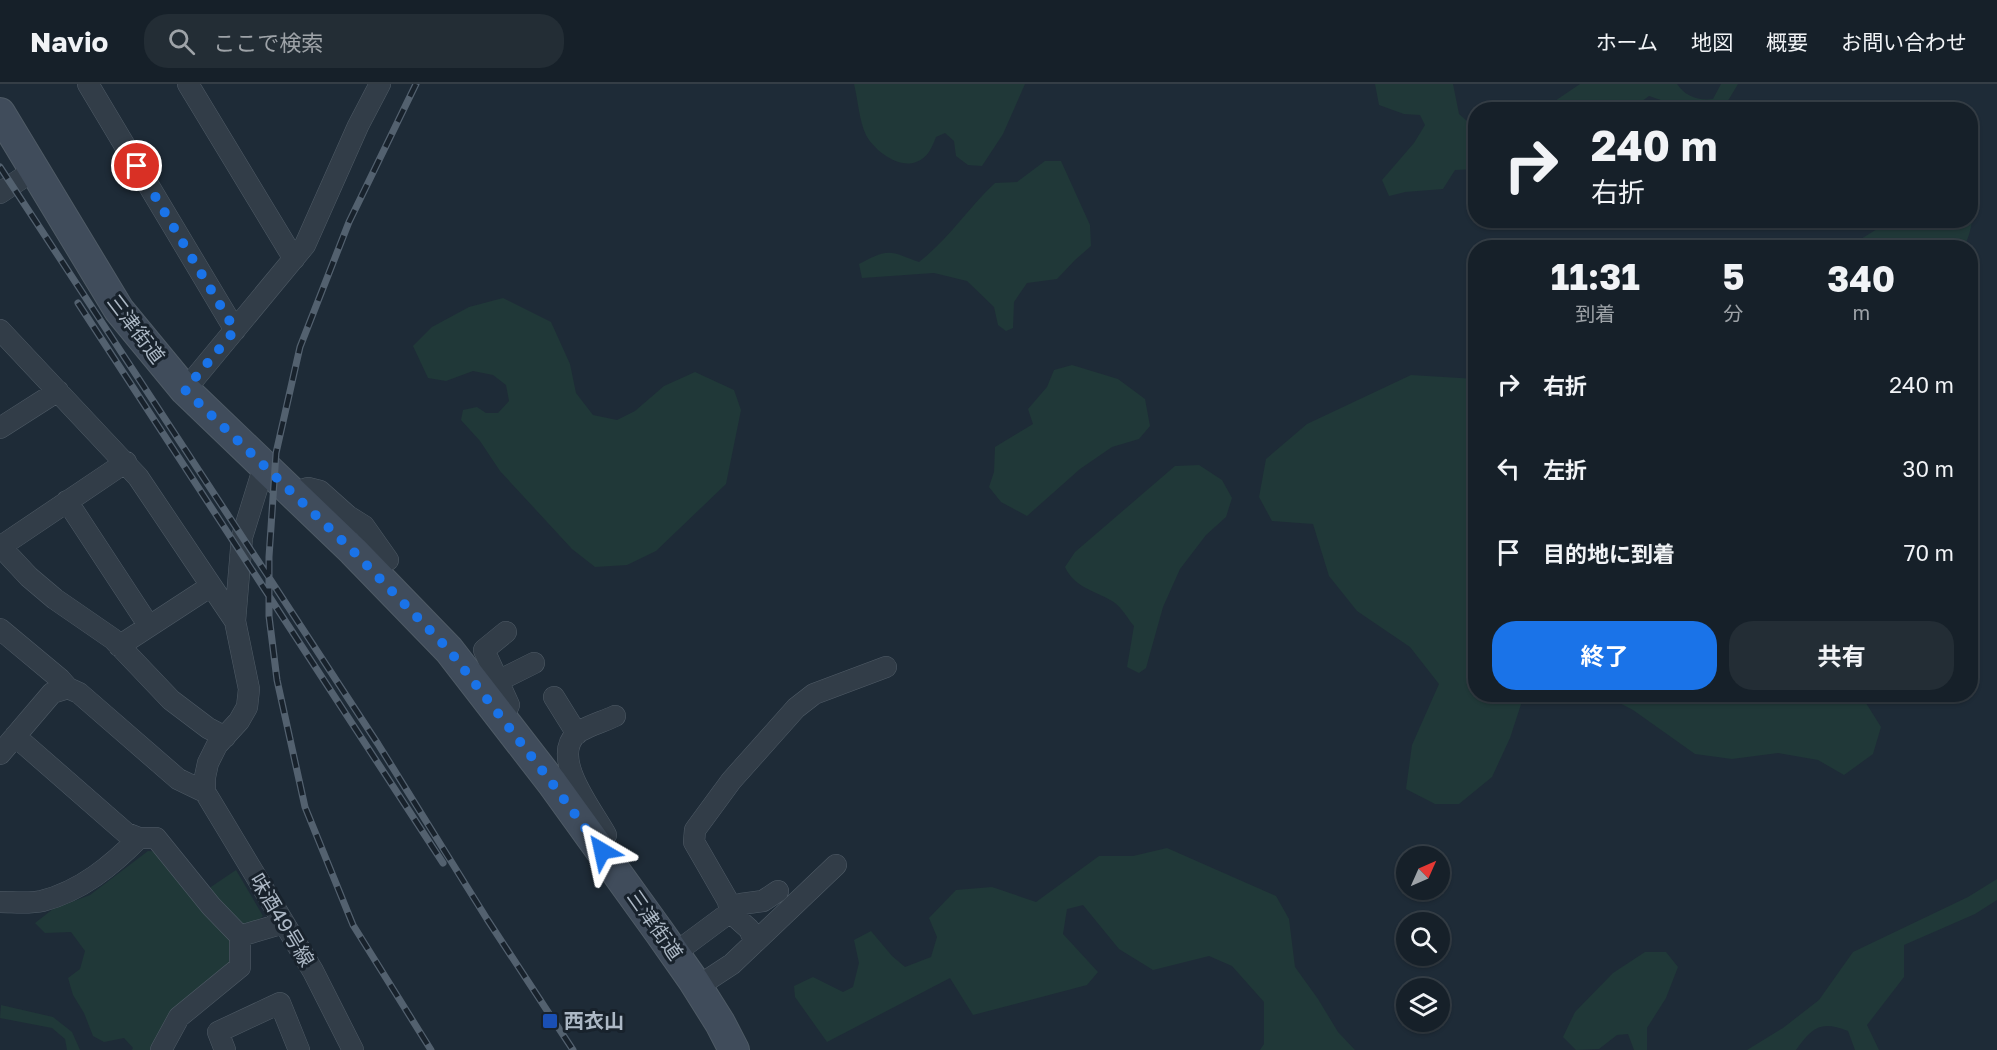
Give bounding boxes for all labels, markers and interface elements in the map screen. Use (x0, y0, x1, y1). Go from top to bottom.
search box (144, 14, 564, 68)
text: Navio (30, 25, 108, 58)
icon: search (165, 25, 198, 58)
text: ここで検索 (213, 29, 323, 56)
text: ホーム (1596, 29, 1658, 55)
text: 地図 (1691, 29, 1733, 55)
text: 概要 (1766, 29, 1808, 55)
text: お問い合わせ (1841, 29, 1967, 55)
text: 240 m (1591, 120, 1717, 170)
icon: right (1492, 126, 1570, 204)
pin (111, 140, 162, 191)
icon: arrive (120, 149, 153, 182)
text: 右折 (1591, 176, 1645, 208)
text: 11:31 (1551, 255, 1640, 298)
text: 5 (1723, 255, 1745, 298)
text: 340 (1827, 257, 1895, 300)
street label: 三津街道 (103, 289, 170, 368)
text: m (1852, 300, 1870, 324)
text: 到着 (1575, 301, 1615, 325)
text: 分 (1724, 301, 1744, 325)
icon: right (1492, 368, 1525, 401)
text: 240 m (1889, 371, 1954, 398)
text: 右折 (1543, 372, 1587, 399)
icon: left (1492, 452, 1525, 485)
text: 30 m (1903, 455, 1954, 482)
text: 左折 (1543, 456, 1587, 483)
icon: arrive (1492, 536, 1525, 569)
text: 70 m (1904, 539, 1954, 566)
text: 目的地に到着 (1543, 540, 1675, 567)
button: 終了 (1492, 621, 1717, 690)
button: 共有 (1729, 621, 1954, 690)
position arrow (570, 819, 634, 883)
north arrow (1396, 846, 1450, 900)
map controls (1396, 846, 1450, 1032)
street label: 味酒49号線 (246, 869, 320, 970)
street label: 三津街道 (623, 885, 689, 964)
button: search (1396, 912, 1450, 966)
button: layers (1396, 978, 1450, 1032)
place label: 西衣山 (564, 1008, 624, 1032)
marker: 西衣山 (541, 1012, 559, 1030)

